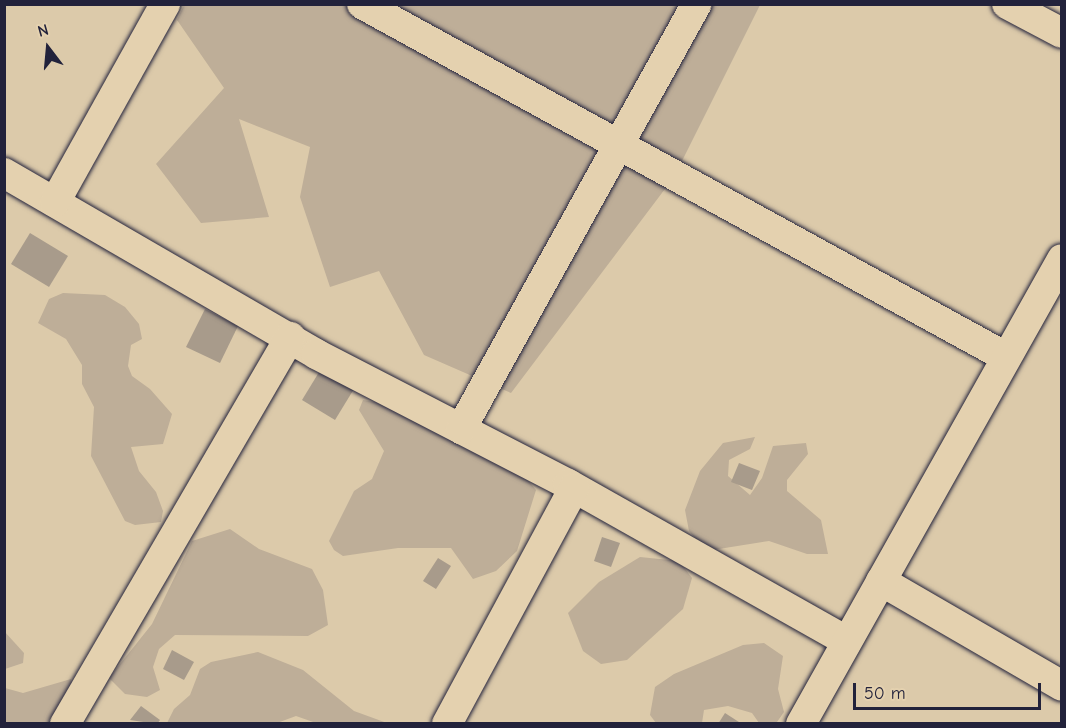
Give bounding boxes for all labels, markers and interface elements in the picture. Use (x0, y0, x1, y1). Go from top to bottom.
north arrow (18, 18, 78, 78)
text: N (36, 21, 51, 41)
scale bar (856, 671, 1044, 709)
text: 50 m (864, 683, 906, 704)

